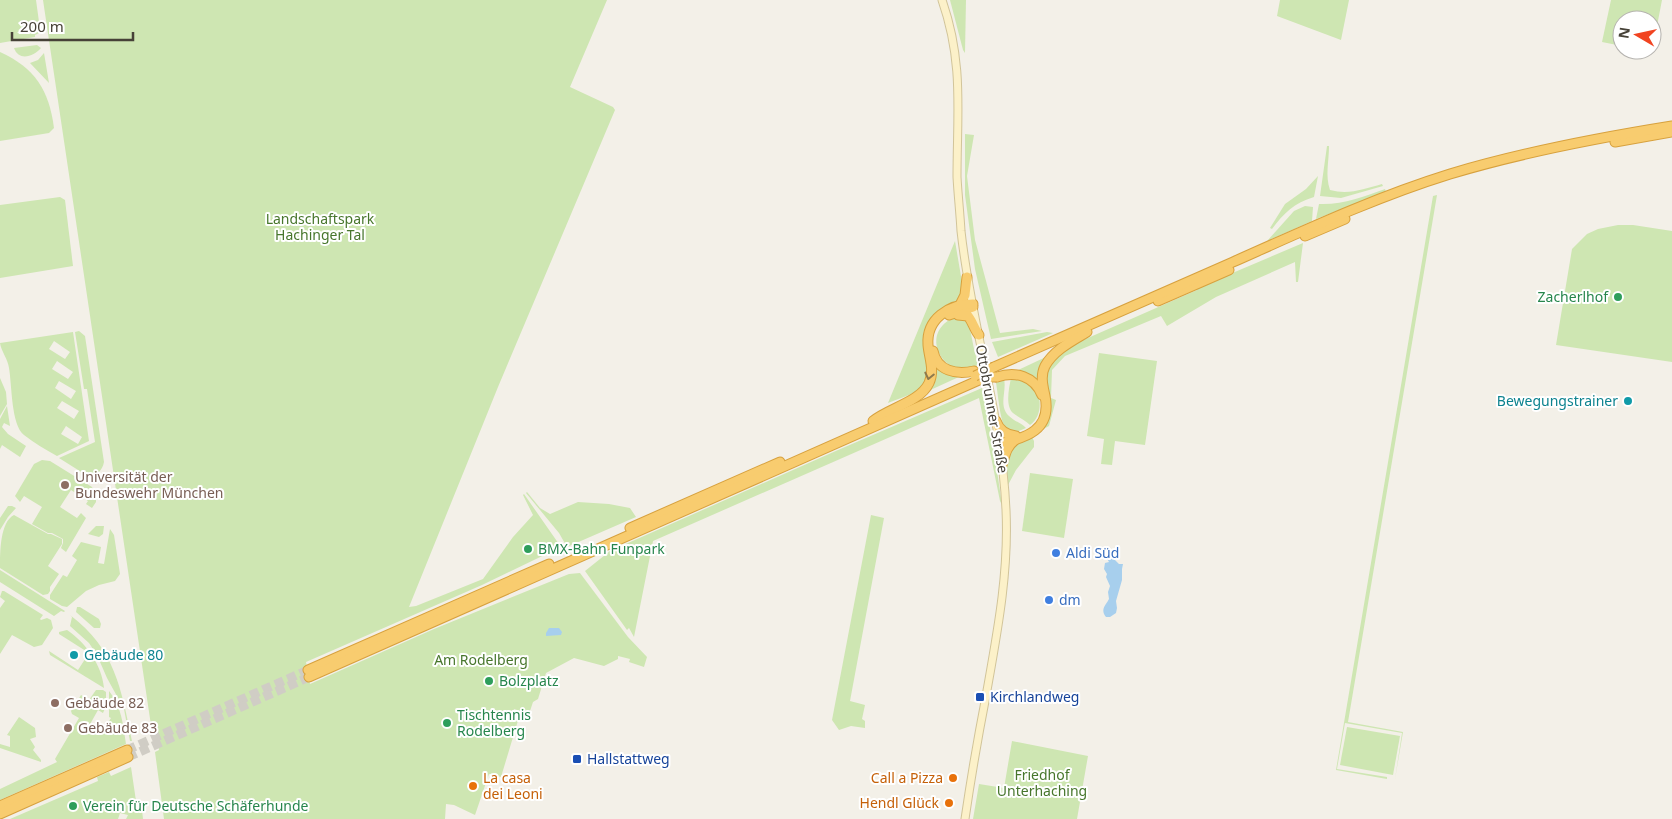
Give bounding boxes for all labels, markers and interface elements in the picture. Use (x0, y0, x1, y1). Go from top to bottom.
scale bar (12, 10, 134, 42)
north arrow (1612, 10, 1662, 60)
text: 200 m (20, 16, 64, 36)
text: N (1613, 26, 1634, 40)
park label: Landschaftspark Hachinger Tal (266, 209, 375, 244)
place label: Zacherlhof (1538, 287, 1609, 306)
marker: Zacherlhof (1612, 291, 1624, 303)
street label: Ottobrunner Straße (972, 343, 1013, 475)
one-way arrow (925, 372, 935, 381)
place label: Bewegungstrainer (1497, 391, 1618, 410)
marker: Bewegungstrainer (1622, 395, 1634, 407)
place label: Universität der Bundeswehr München (75, 467, 224, 502)
marker: Universität der Bundeswehr München (59, 479, 71, 491)
place label: BMX-Bahn Funpark (538, 539, 665, 558)
marker: BMX-Bahn Funpark (522, 543, 534, 555)
place label: Aldi Süd (1066, 543, 1119, 562)
marker: Aldi Süd (1050, 547, 1062, 559)
place label: dm (1059, 590, 1081, 609)
marker: dm (1043, 594, 1055, 606)
place label: Gebäude 80 (84, 645, 163, 664)
marker: Gebäude 80 (68, 649, 80, 661)
park label: Am Rodelberg (434, 650, 528, 669)
place label: Bolzplatz (499, 671, 559, 690)
marker: Bolzplatz (483, 675, 495, 687)
place label: Kirchlandweg (990, 687, 1079, 706)
marker: Kirchlandweg (974, 691, 986, 703)
place label: Gebäude 82 (65, 693, 144, 712)
marker: Gebäude 82 (49, 697, 61, 709)
place label: Tischtennis Rodelberg (457, 705, 531, 740)
marker: Tischtennis Rodelberg (441, 717, 453, 729)
place label: Gebäude 83 (78, 718, 157, 737)
marker: Gebäude 83 (62, 722, 74, 734)
place label: Hallstattweg (587, 749, 670, 768)
marker: Hallstattweg (571, 753, 583, 765)
park label: Friedhof Unterhaching (997, 765, 1087, 800)
place label: La casa dei Leoni (483, 768, 543, 803)
place label: Call a Pizza (871, 768, 943, 787)
marker: Call a Pizza (947, 772, 959, 784)
marker: La casa dei Leoni (467, 780, 479, 792)
place label: Hendl Glück (860, 793, 940, 812)
place label: Verein für Deutsche Schäferhunde (83, 796, 309, 815)
marker: Hendl Glück (943, 797, 955, 809)
marker: Verein für Deutsche Schäferhunde (67, 800, 79, 812)

